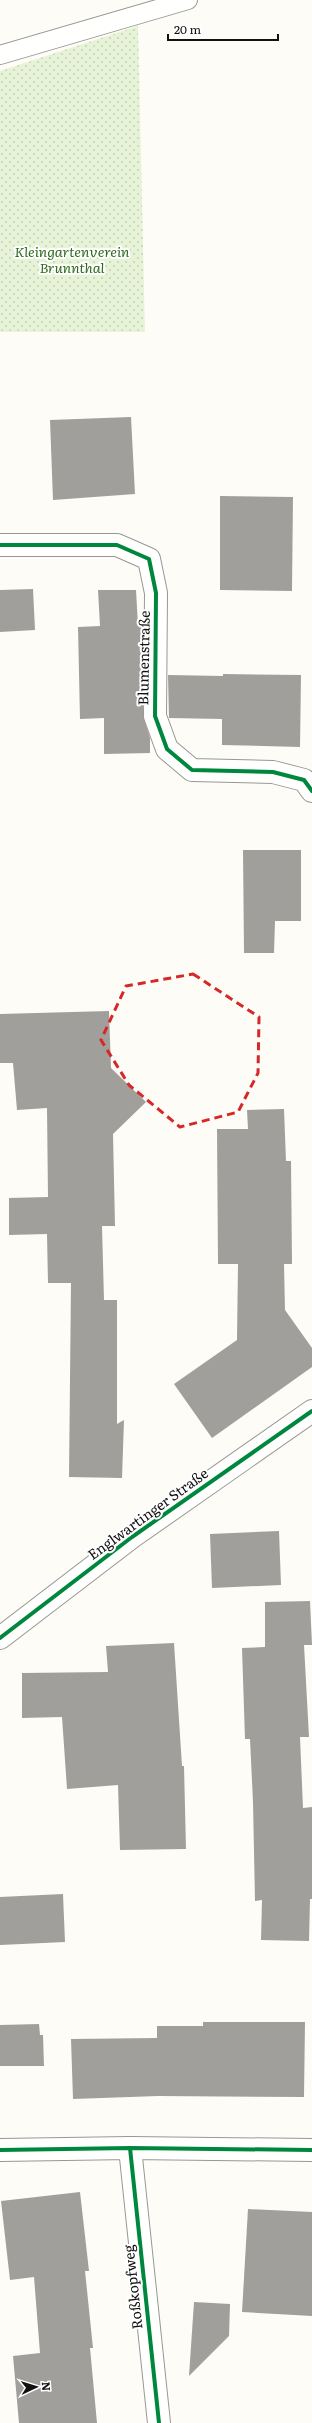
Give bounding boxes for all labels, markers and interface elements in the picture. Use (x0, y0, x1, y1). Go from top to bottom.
scale bar (168, 16, 278, 42)
text: 20 m (174, 20, 201, 38)
park label: Kleingartenverein Brunnthal (15, 241, 130, 277)
street label: Blumenstraße (132, 610, 154, 706)
street label: Englwartinger Straße (83, 1463, 212, 1564)
street label: Roßkopfweg (118, 2244, 146, 2330)
north arrow (16, 2367, 56, 2407)
text: N (39, 2381, 55, 2391)

